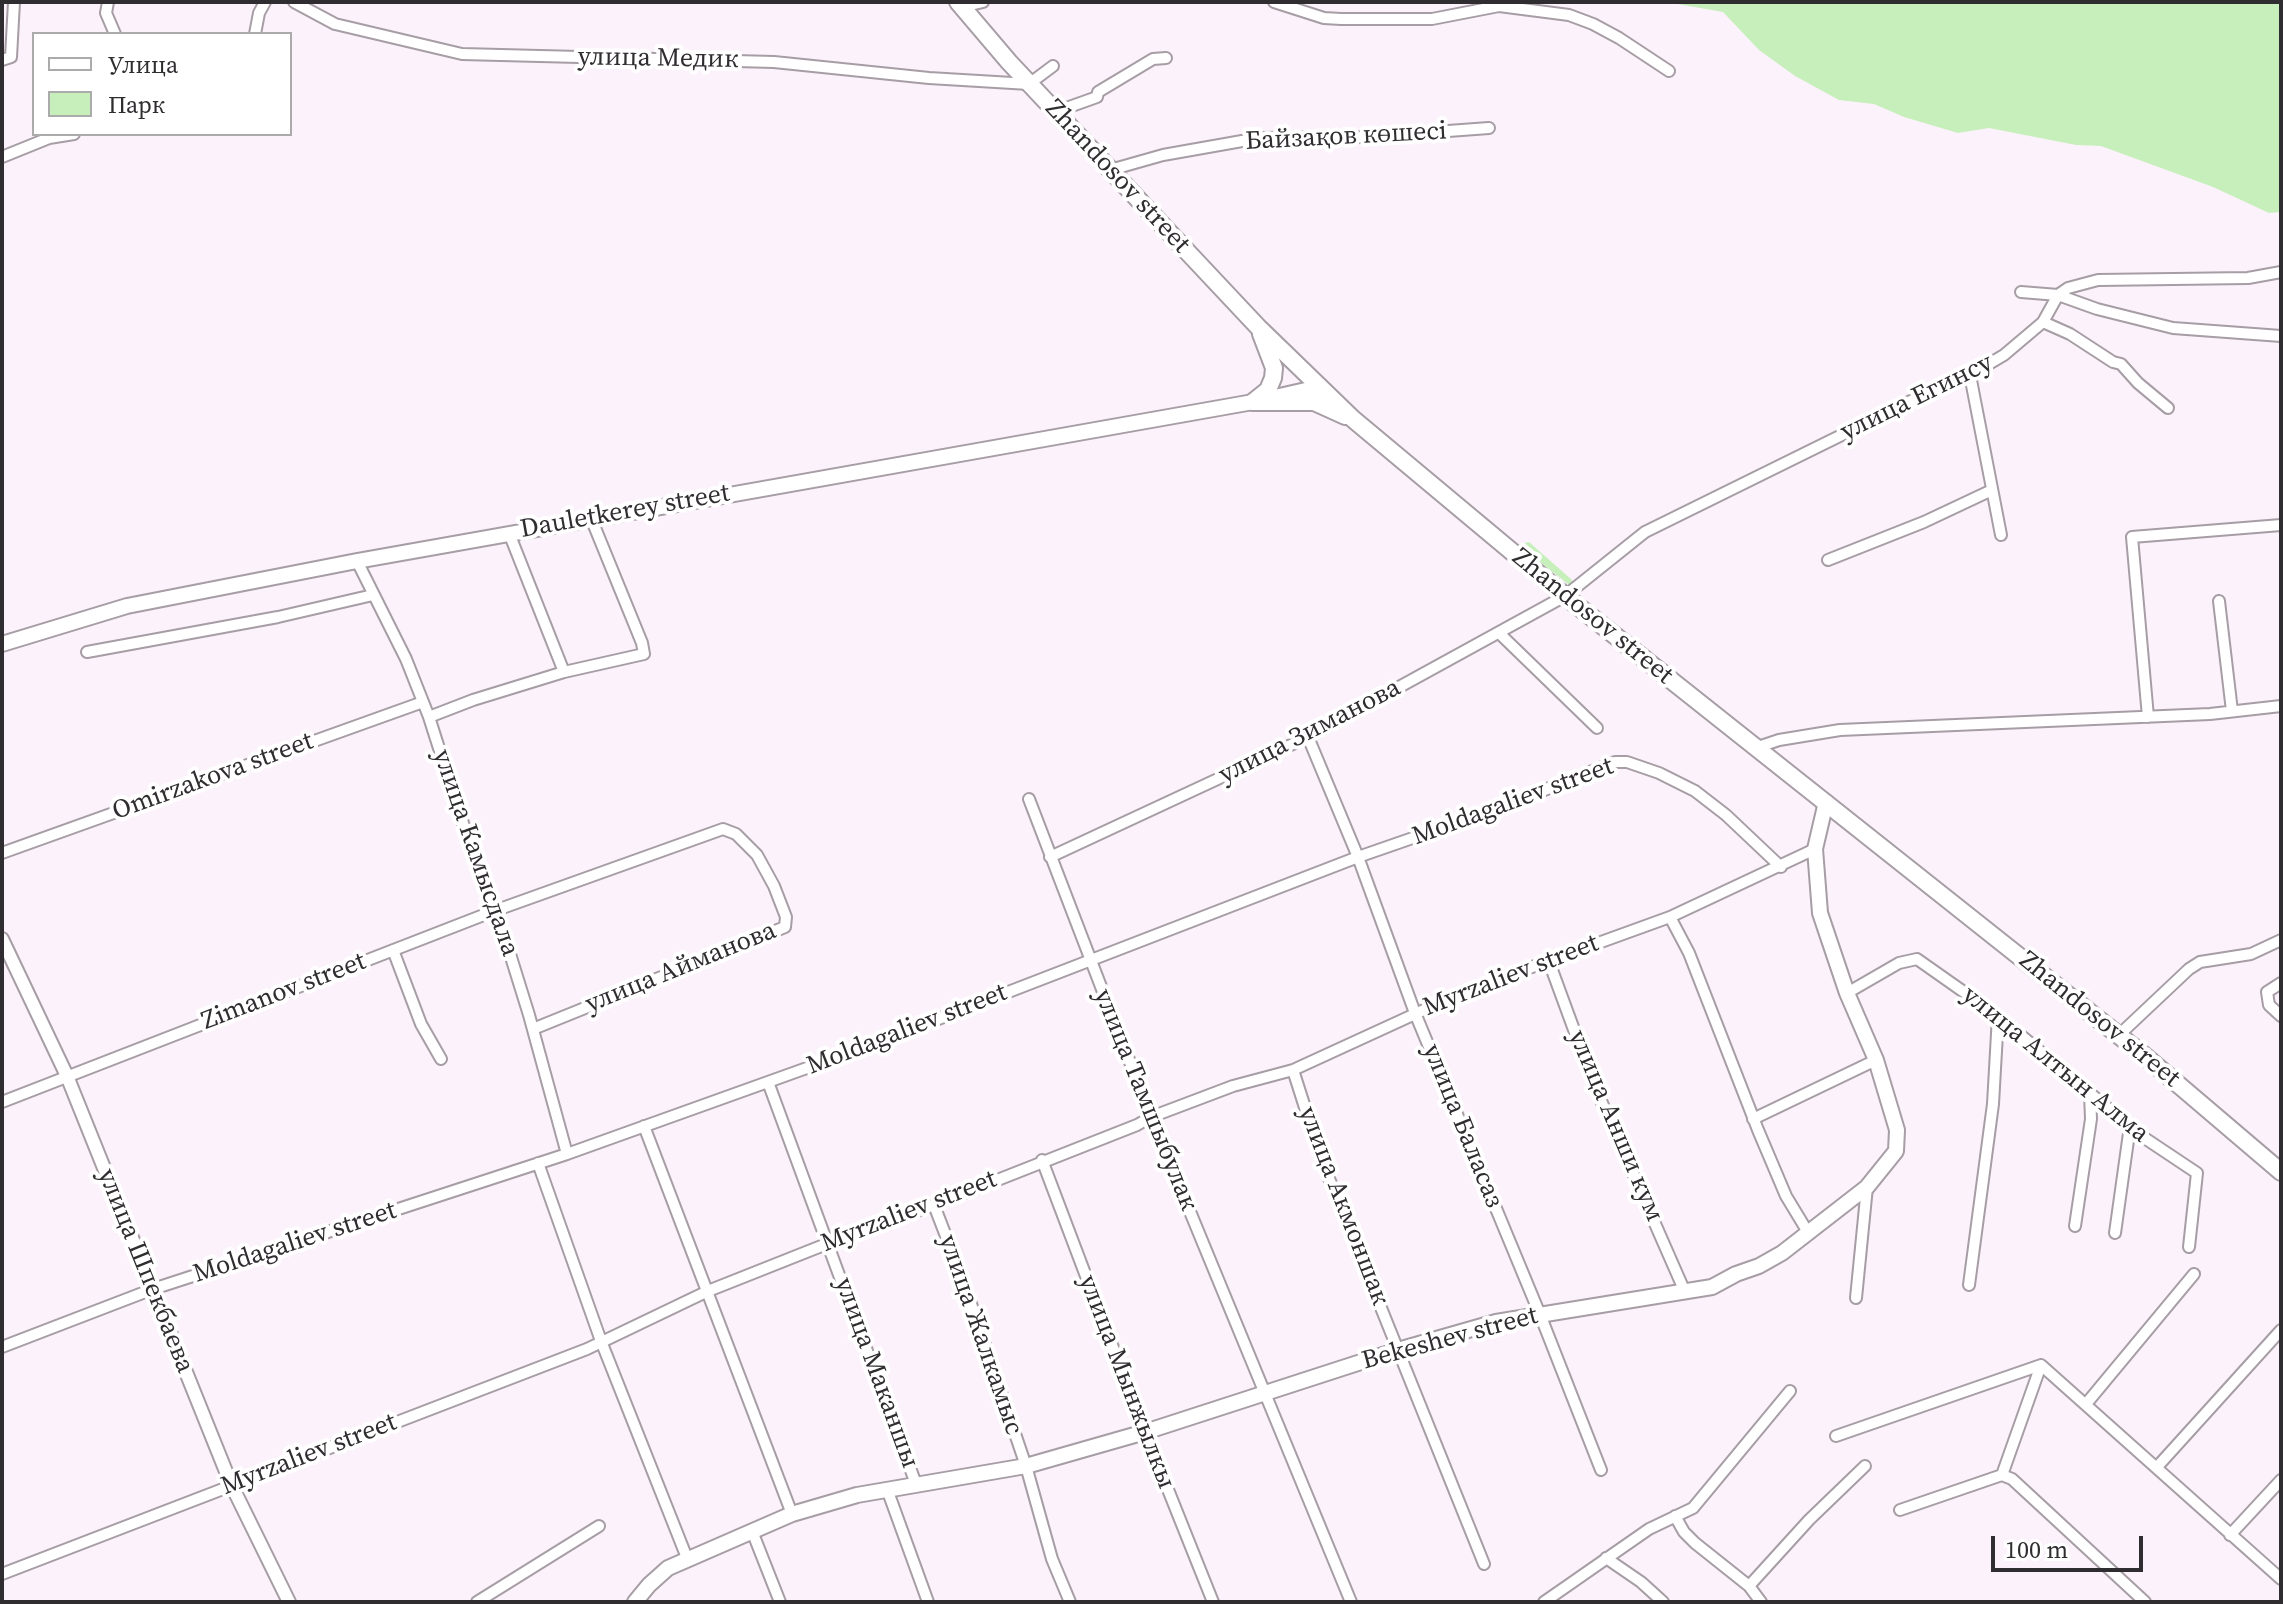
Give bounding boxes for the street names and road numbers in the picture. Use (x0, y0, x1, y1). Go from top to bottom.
street label: улица Медик (577, 42, 739, 76)
street label: Zhandosov street (1038, 94, 1196, 260)
street label: Байзақов көшесі (1244, 116, 1448, 158)
street label: улица Егинсу (1836, 348, 1998, 448)
street label: Dauletkerey street (518, 478, 732, 546)
street label: Zhandosov street (1505, 543, 1679, 691)
street label: улица Зиманова (1214, 673, 1406, 791)
street label: Omirzakova street (108, 726, 318, 828)
street label: улица Камысдала (425, 746, 525, 960)
street label: Moldagaliev street (1408, 751, 1618, 853)
street label: улица Айманова (581, 916, 781, 1020)
street label: Myrzaliev street (1419, 928, 1603, 1024)
street label: Zimanov street (198, 946, 370, 1038)
street label: Zhandosov street (2012, 946, 2186, 1094)
street label: Moldagaliev street (803, 978, 1011, 1082)
street label: улица Алтын Алма (1955, 980, 2155, 1150)
street label: улица Тамшыбулак (1086, 985, 1204, 1215)
street label: улица Анши кум (1561, 1026, 1669, 1226)
street label: улица Баласаз (1415, 1040, 1509, 1212)
street label: улица Акмоншак (1291, 1102, 1395, 1310)
street label: улица Шпекбаева (90, 1164, 200, 1378)
street label: Myrzaliev street (817, 1164, 1001, 1260)
street label: Moldagaliev street (190, 1195, 400, 1291)
street label: улица Жалкамыс (931, 1231, 1029, 1439)
street label: улица Мынжылкы (1071, 1271, 1181, 1493)
street label: улица Маканшы (827, 1273, 925, 1473)
street label: Bekeshev street (1359, 1301, 1541, 1377)
street label: Myrzaliev street (217, 1407, 401, 1503)

